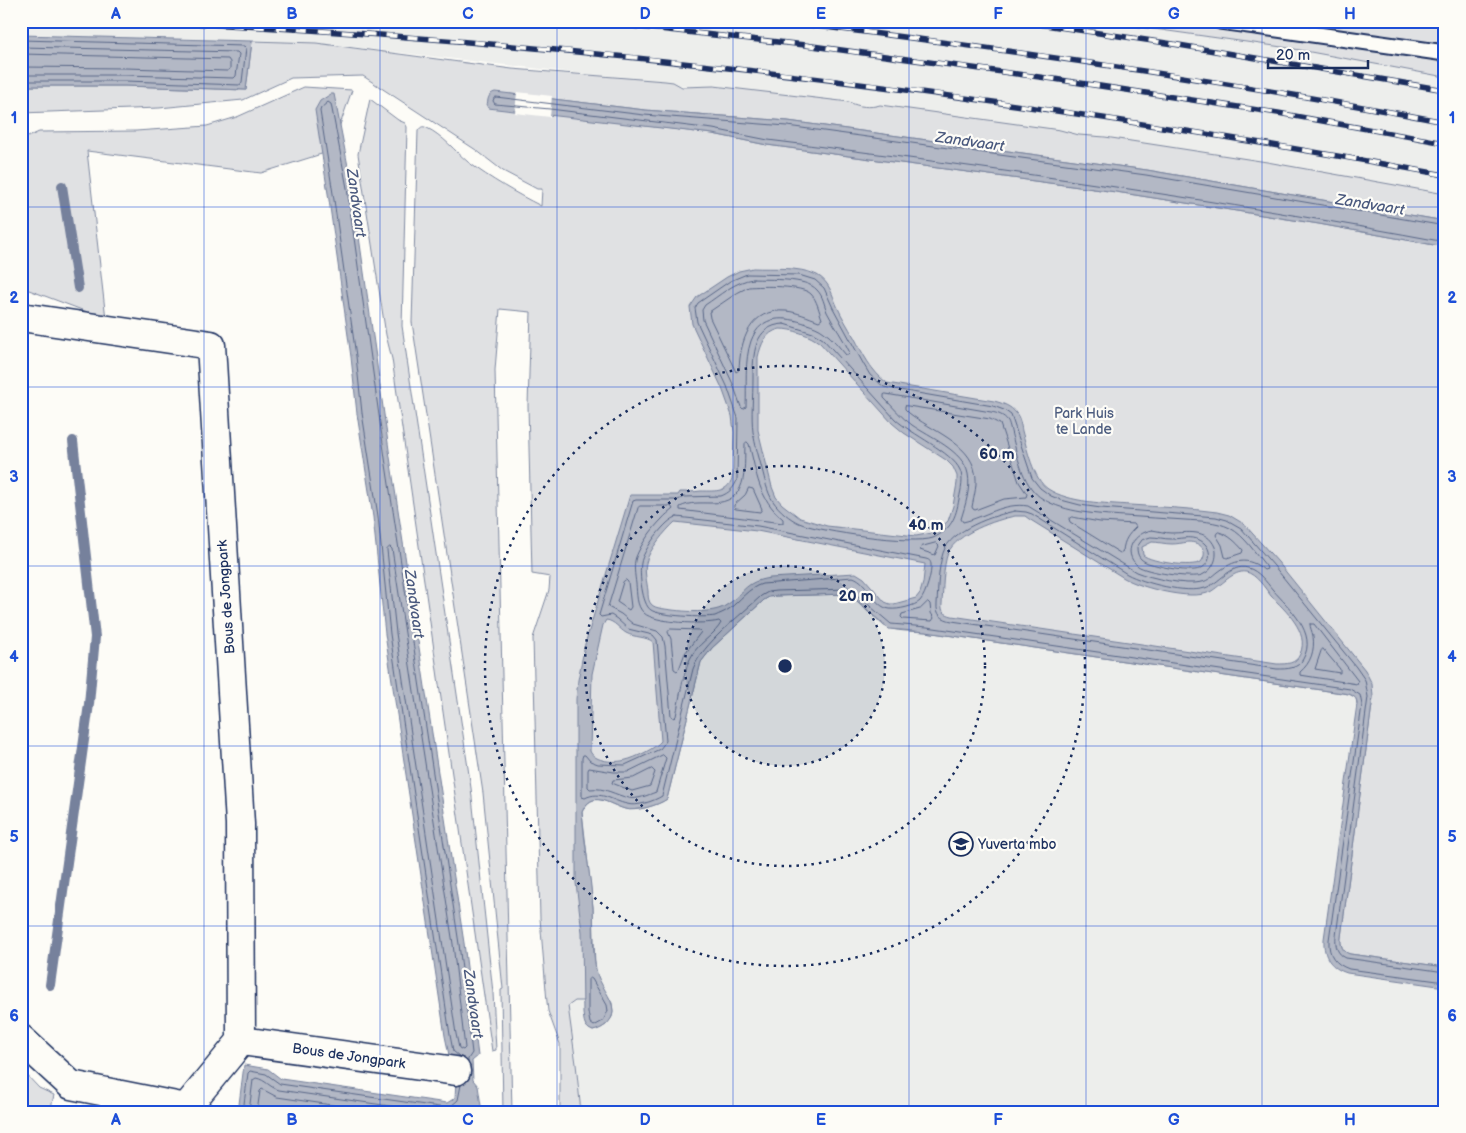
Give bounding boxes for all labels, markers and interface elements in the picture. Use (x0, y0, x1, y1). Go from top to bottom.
text: A (110, 5, 121, 24)
text: B (286, 5, 298, 24)
text: C (462, 5, 474, 24)
text: D (639, 5, 651, 24)
text: E (816, 5, 826, 24)
text: F (993, 5, 1003, 24)
text: G (1168, 5, 1180, 24)
text: H (1344, 5, 1356, 24)
scale bar (1268, 38, 1368, 70)
text: 20 m (1276, 46, 1310, 65)
text: 1 (11, 109, 17, 128)
text: 1 (1449, 109, 1455, 128)
water label: Zandvaart (933, 128, 1006, 156)
water label: Zandvaart (342, 166, 370, 239)
water label: Zandvaart (1333, 190, 1406, 220)
text: 2 (9, 289, 19, 308)
text: 2 (1447, 289, 1457, 308)
park label: Park Huis te Lande (1054, 405, 1114, 438)
text: 60 m (979, 445, 1015, 464)
text: 3 (9, 468, 19, 487)
text: 3 (1447, 468, 1457, 487)
text: 40 m (908, 516, 944, 535)
street label: Bous de Jongpark (214, 539, 238, 655)
water label: Zandvaart (400, 567, 428, 640)
text: 20 m (839, 587, 874, 606)
text: 4 (9, 648, 19, 667)
text: 4 (1447, 648, 1457, 667)
centre of rings (776, 657, 794, 675)
text: 5 (9, 828, 19, 847)
text: 5 (1447, 828, 1457, 847)
school or university icon: Yuverta mbo (948, 831, 974, 857)
place label: Yuverta mbo (977, 836, 1057, 853)
water label: Zandvaart (459, 967, 487, 1040)
text: 6 (9, 1007, 19, 1026)
text: 6 (1447, 1007, 1457, 1026)
street label: Bous de Jongpark (291, 1040, 407, 1072)
text: A (110, 1111, 121, 1130)
text: B (286, 1111, 298, 1130)
text: C (462, 1111, 474, 1130)
text: D (639, 1111, 651, 1130)
text: E (816, 1111, 826, 1130)
text: F (993, 1111, 1003, 1130)
text: G (1168, 1111, 1180, 1130)
text: H (1344, 1111, 1356, 1130)

